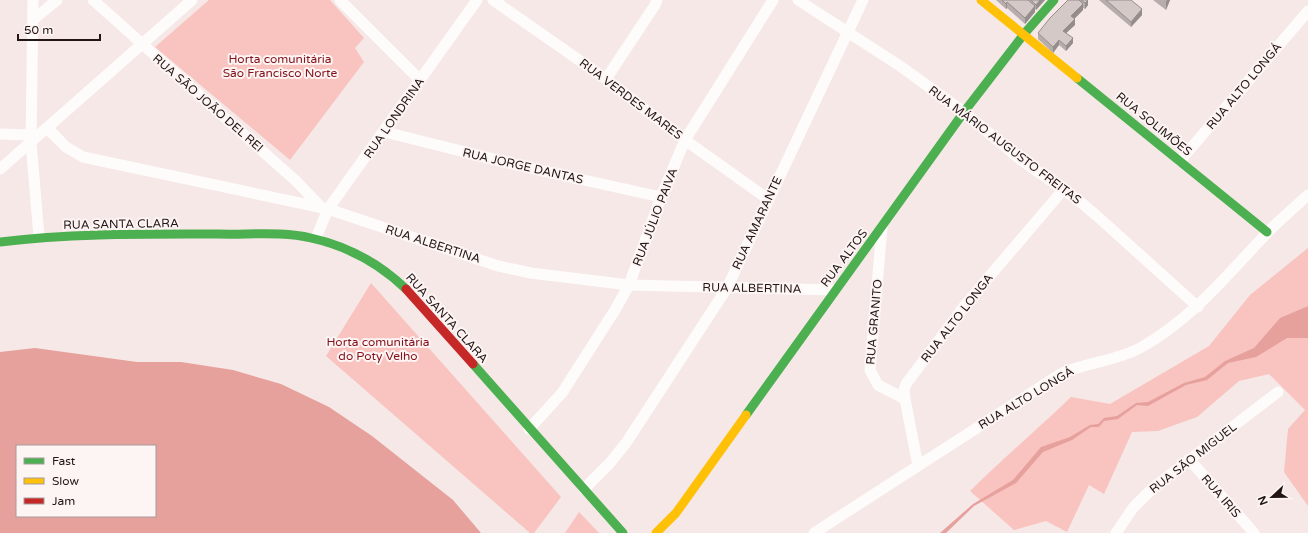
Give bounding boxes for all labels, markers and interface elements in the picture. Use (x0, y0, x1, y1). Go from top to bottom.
scale bar (18, 16, 100, 42)
text: 50 m (24, 23, 53, 37)
street label: RUA ALTO LONGÁ (1204, 40, 1284, 132)
street label: RUA SÃO JOÃO DEL REI (150, 51, 266, 155)
park label: Horta comunitária São Francisco Norte (223, 52, 338, 80)
street label: RUA VERDES MARES (577, 56, 685, 142)
street label: RUA LONDRINA (361, 75, 427, 161)
street label: RUA MÁRIO AUGUSTO FREITAS (926, 83, 1084, 207)
street label: RUA SOLIMÕES (1113, 89, 1195, 159)
street label: RUA JORGE DANTAS (461, 145, 585, 187)
street label: RUA JÚLIO PAIVA (630, 166, 680, 268)
street label: RUA AMARANTE (729, 174, 785, 272)
street label: RUA SANTA CLARA (63, 216, 179, 232)
street label: RUA ALBERTINA (384, 222, 482, 266)
street label: RUA ALTOS (818, 226, 870, 290)
street label: RUA SANTA CLARA (403, 270, 491, 366)
street label: RUA ALTO LONGA (918, 271, 996, 365)
street label: RUA GRANITO (863, 278, 885, 365)
street label: RUA ALBERTINA (702, 280, 802, 296)
park label: Horta comunitária do Poty Velho (326, 335, 430, 363)
street label: RUA ALTO LONGÁ (976, 364, 1076, 432)
street label: RUA SÃO MIGUEL (1147, 420, 1239, 496)
legend (16, 445, 156, 517)
text: Fast (52, 454, 76, 468)
street label: RUA IRIS (1199, 472, 1243, 520)
text: Slow (52, 474, 79, 488)
north arrow (1252, 477, 1292, 517)
text: Jam (52, 494, 75, 508)
text: N (1256, 494, 1271, 507)

